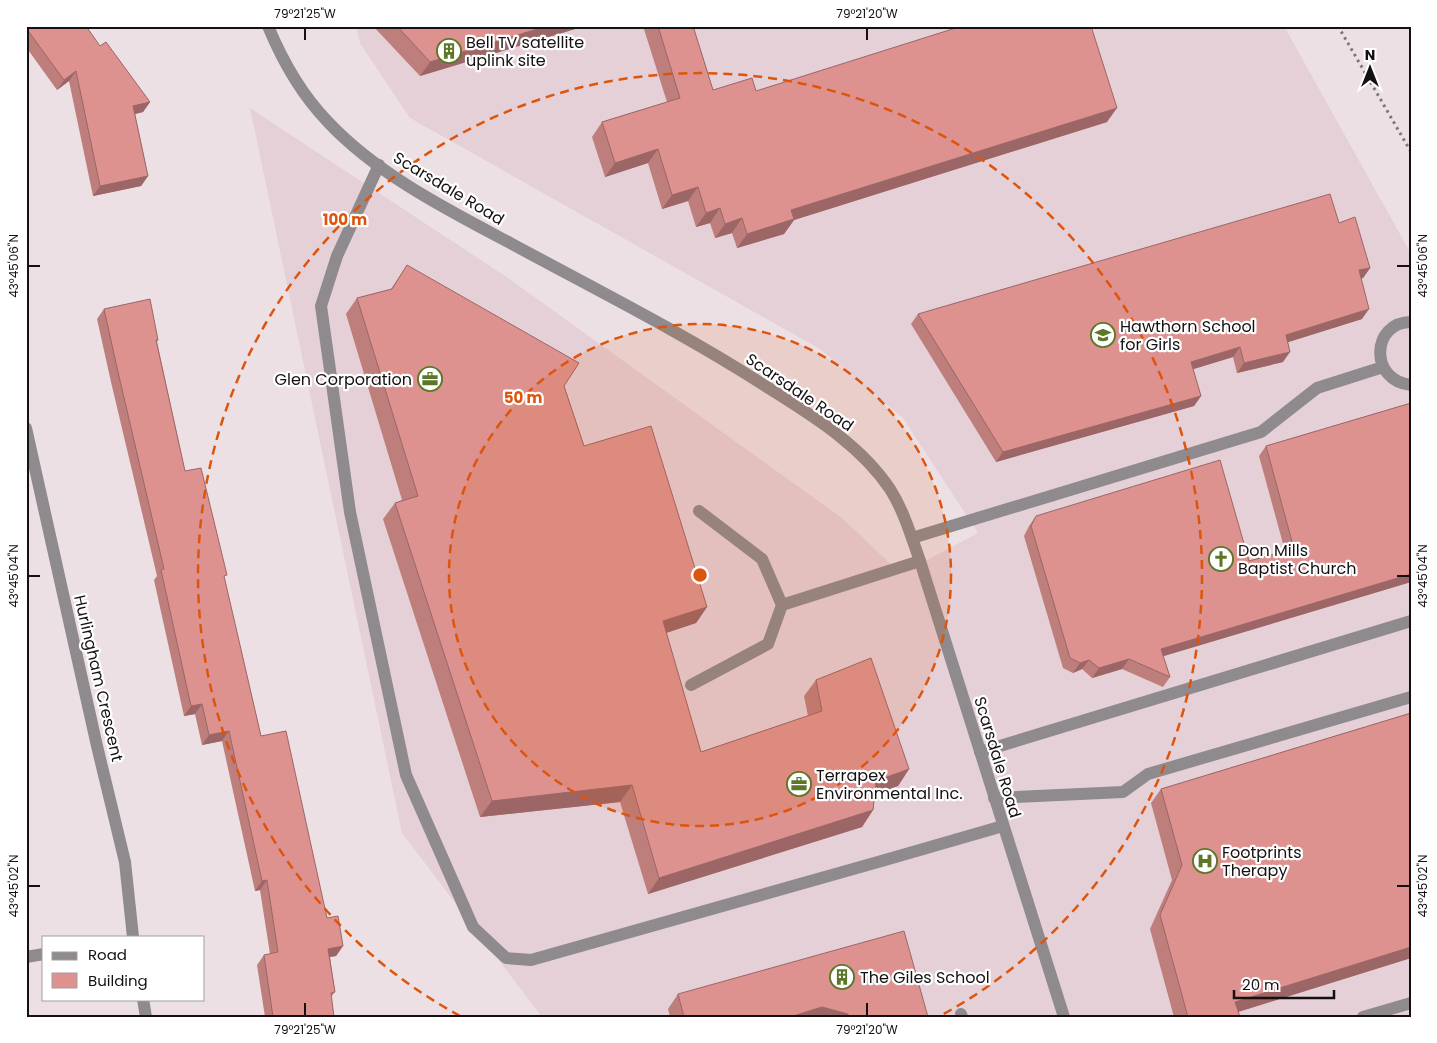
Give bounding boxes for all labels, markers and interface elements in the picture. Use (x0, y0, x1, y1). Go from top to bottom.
text: 79°21'25"W (274, 5, 336, 22)
text: 79°21'20"W (836, 5, 898, 22)
place label: Bell TV satellite uplink site (466, 31, 584, 72)
building icon: Bell TV satellite uplink site (436, 38, 462, 64)
north arrow (1344, 42, 1394, 92)
text: N (1365, 45, 1375, 65)
street label: Scarsdale Road (389, 146, 508, 231)
text: 100 m (323, 209, 367, 230)
text: 43°45'06"N (5, 234, 22, 298)
text: 43°45'06"N (1414, 234, 1431, 298)
place label: Hawthorn School for Girls (1120, 315, 1256, 356)
school or university icon: Hawthorn School for Girls (1090, 322, 1116, 348)
street label: Scarsdale Road (741, 348, 858, 437)
office icon: Glen Corporation (417, 366, 443, 392)
place label: Glen Corporation (275, 368, 412, 391)
text: 50 m (504, 387, 542, 408)
place label: Don Mills Baptist Church (1238, 539, 1356, 580)
text: 43°45'04"N (5, 544, 22, 608)
text: 43°45'04"N (1414, 544, 1431, 608)
church icon: Don Mills Baptist Church (1208, 546, 1234, 572)
centre of rings (691, 566, 709, 584)
street label: Hurlingham Crescent (68, 593, 129, 764)
street label: Scarsdale Road (968, 694, 1027, 821)
place label: Terrapex Environmental Inc. (816, 764, 963, 805)
office icon: Terrapex Environmental Inc. (786, 771, 812, 797)
place label: Footprints Therapy (1222, 841, 1302, 882)
hospital icon: Footprints Therapy (1192, 848, 1218, 874)
text: 43°45'02"N (5, 855, 22, 917)
text: 43°45'02"N (1414, 855, 1431, 917)
legend (42, 936, 205, 1000)
text: Road (88, 944, 127, 965)
building icon: The Giles School (829, 964, 855, 990)
place label: The Giles School (860, 966, 990, 989)
scale bar (1234, 968, 1334, 1000)
text: Building (88, 970, 148, 991)
text: 20 m (1242, 974, 1280, 995)
text: 79°21'25"W (274, 1021, 336, 1038)
text: 79°21'20"W (836, 1021, 898, 1038)

